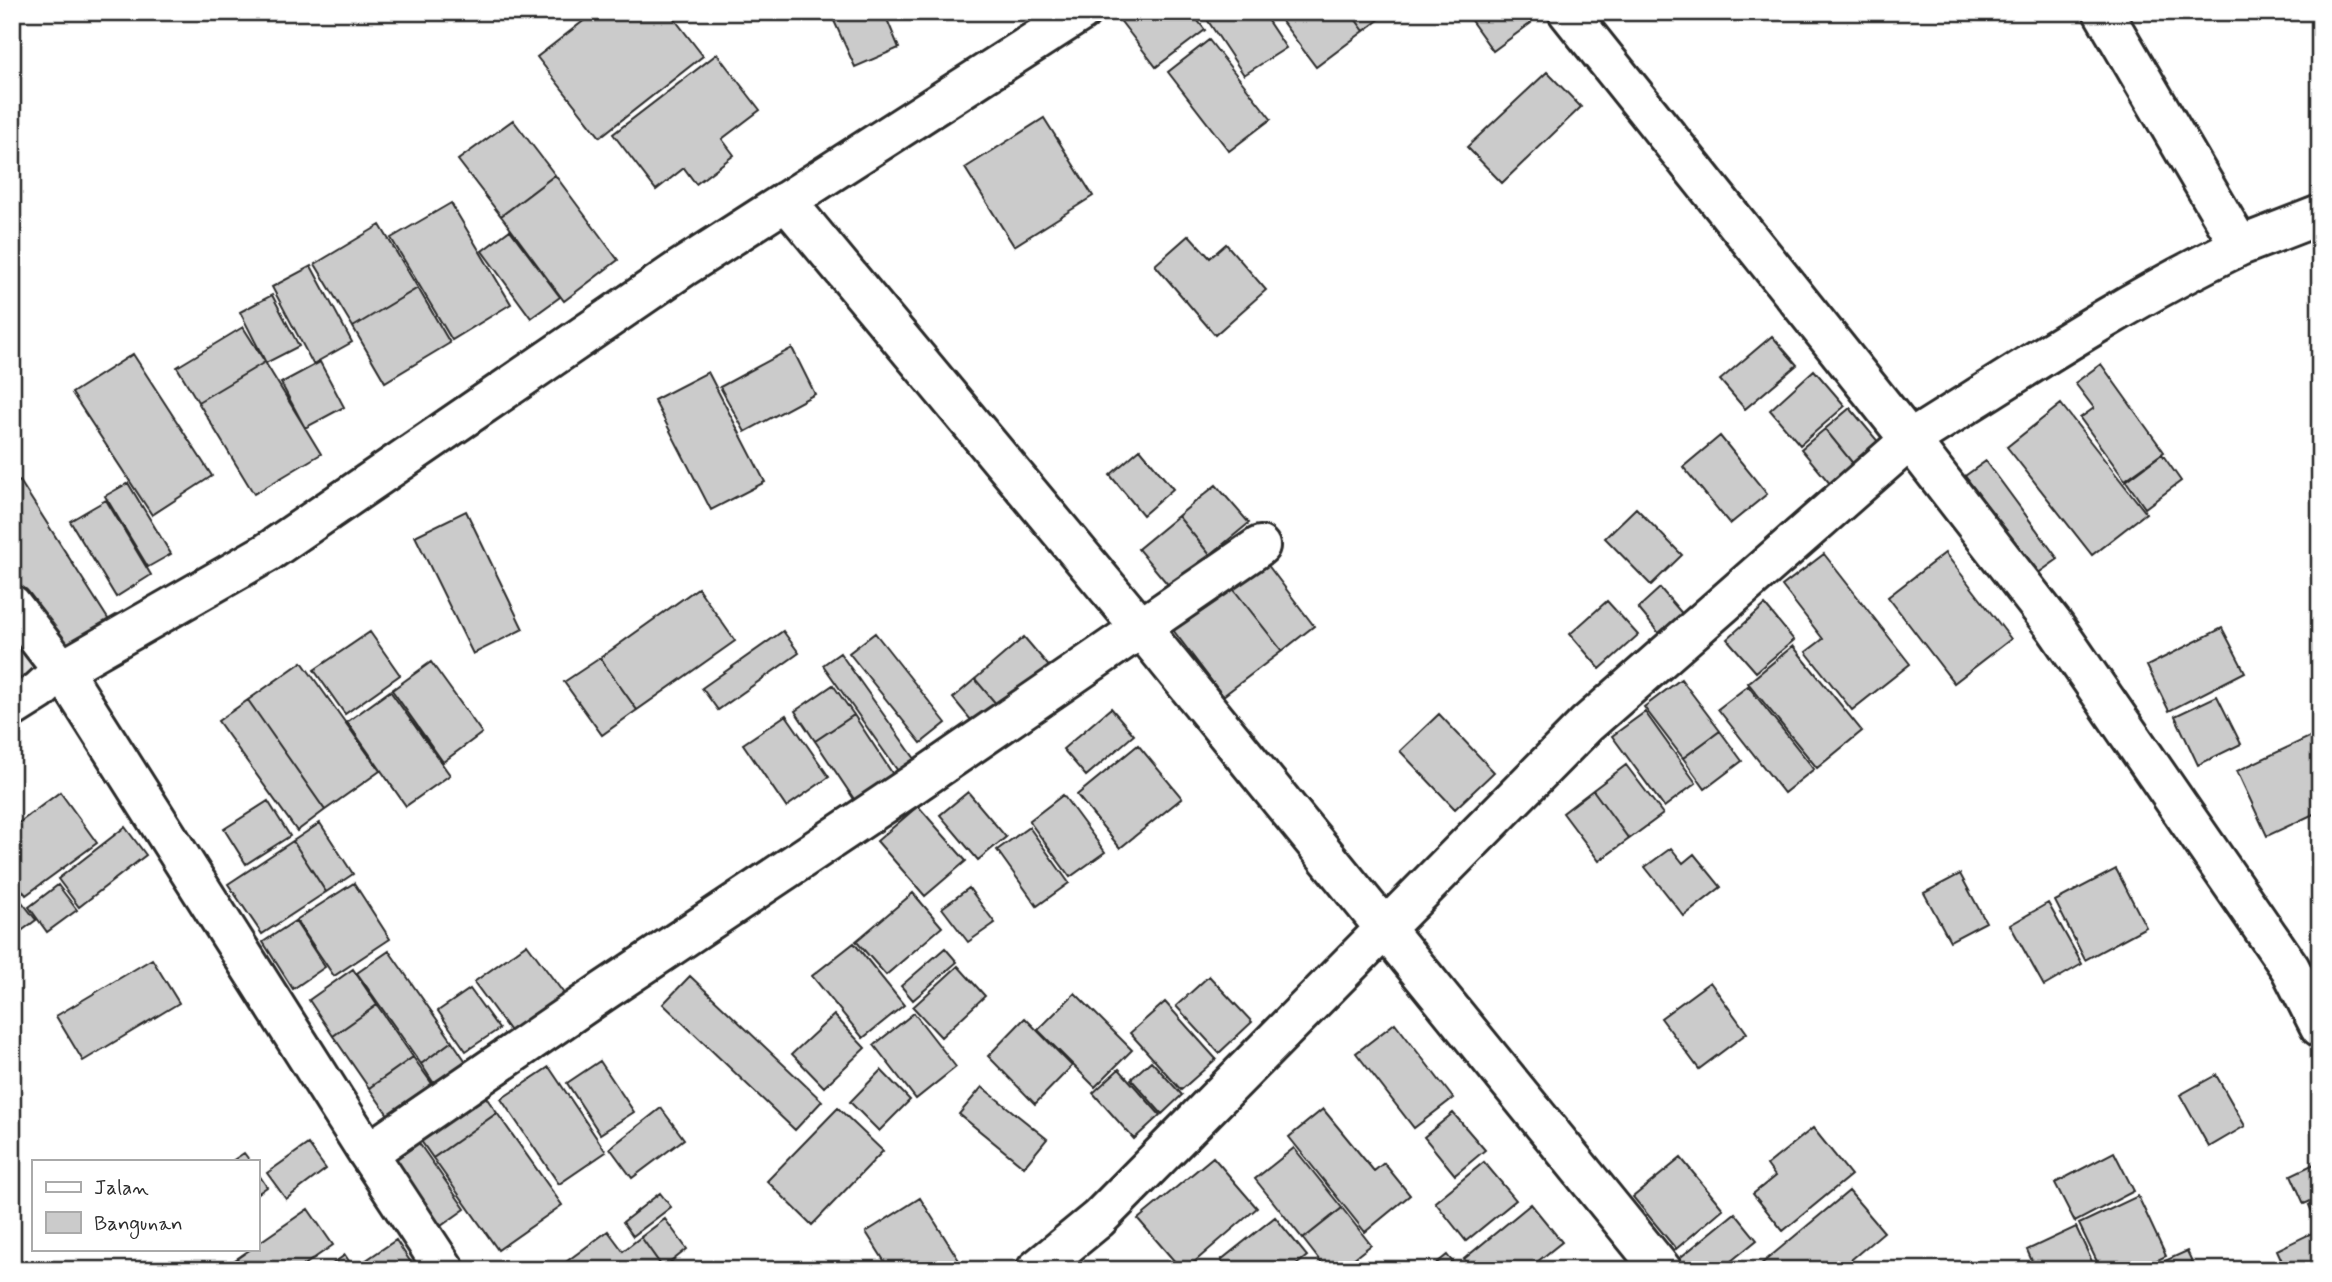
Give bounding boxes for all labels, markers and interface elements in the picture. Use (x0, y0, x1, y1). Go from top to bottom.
legend (32, 1160, 259, 1250)
text: Jalan (94, 1174, 149, 1202)
text: Bangunan (94, 1210, 183, 1239)

